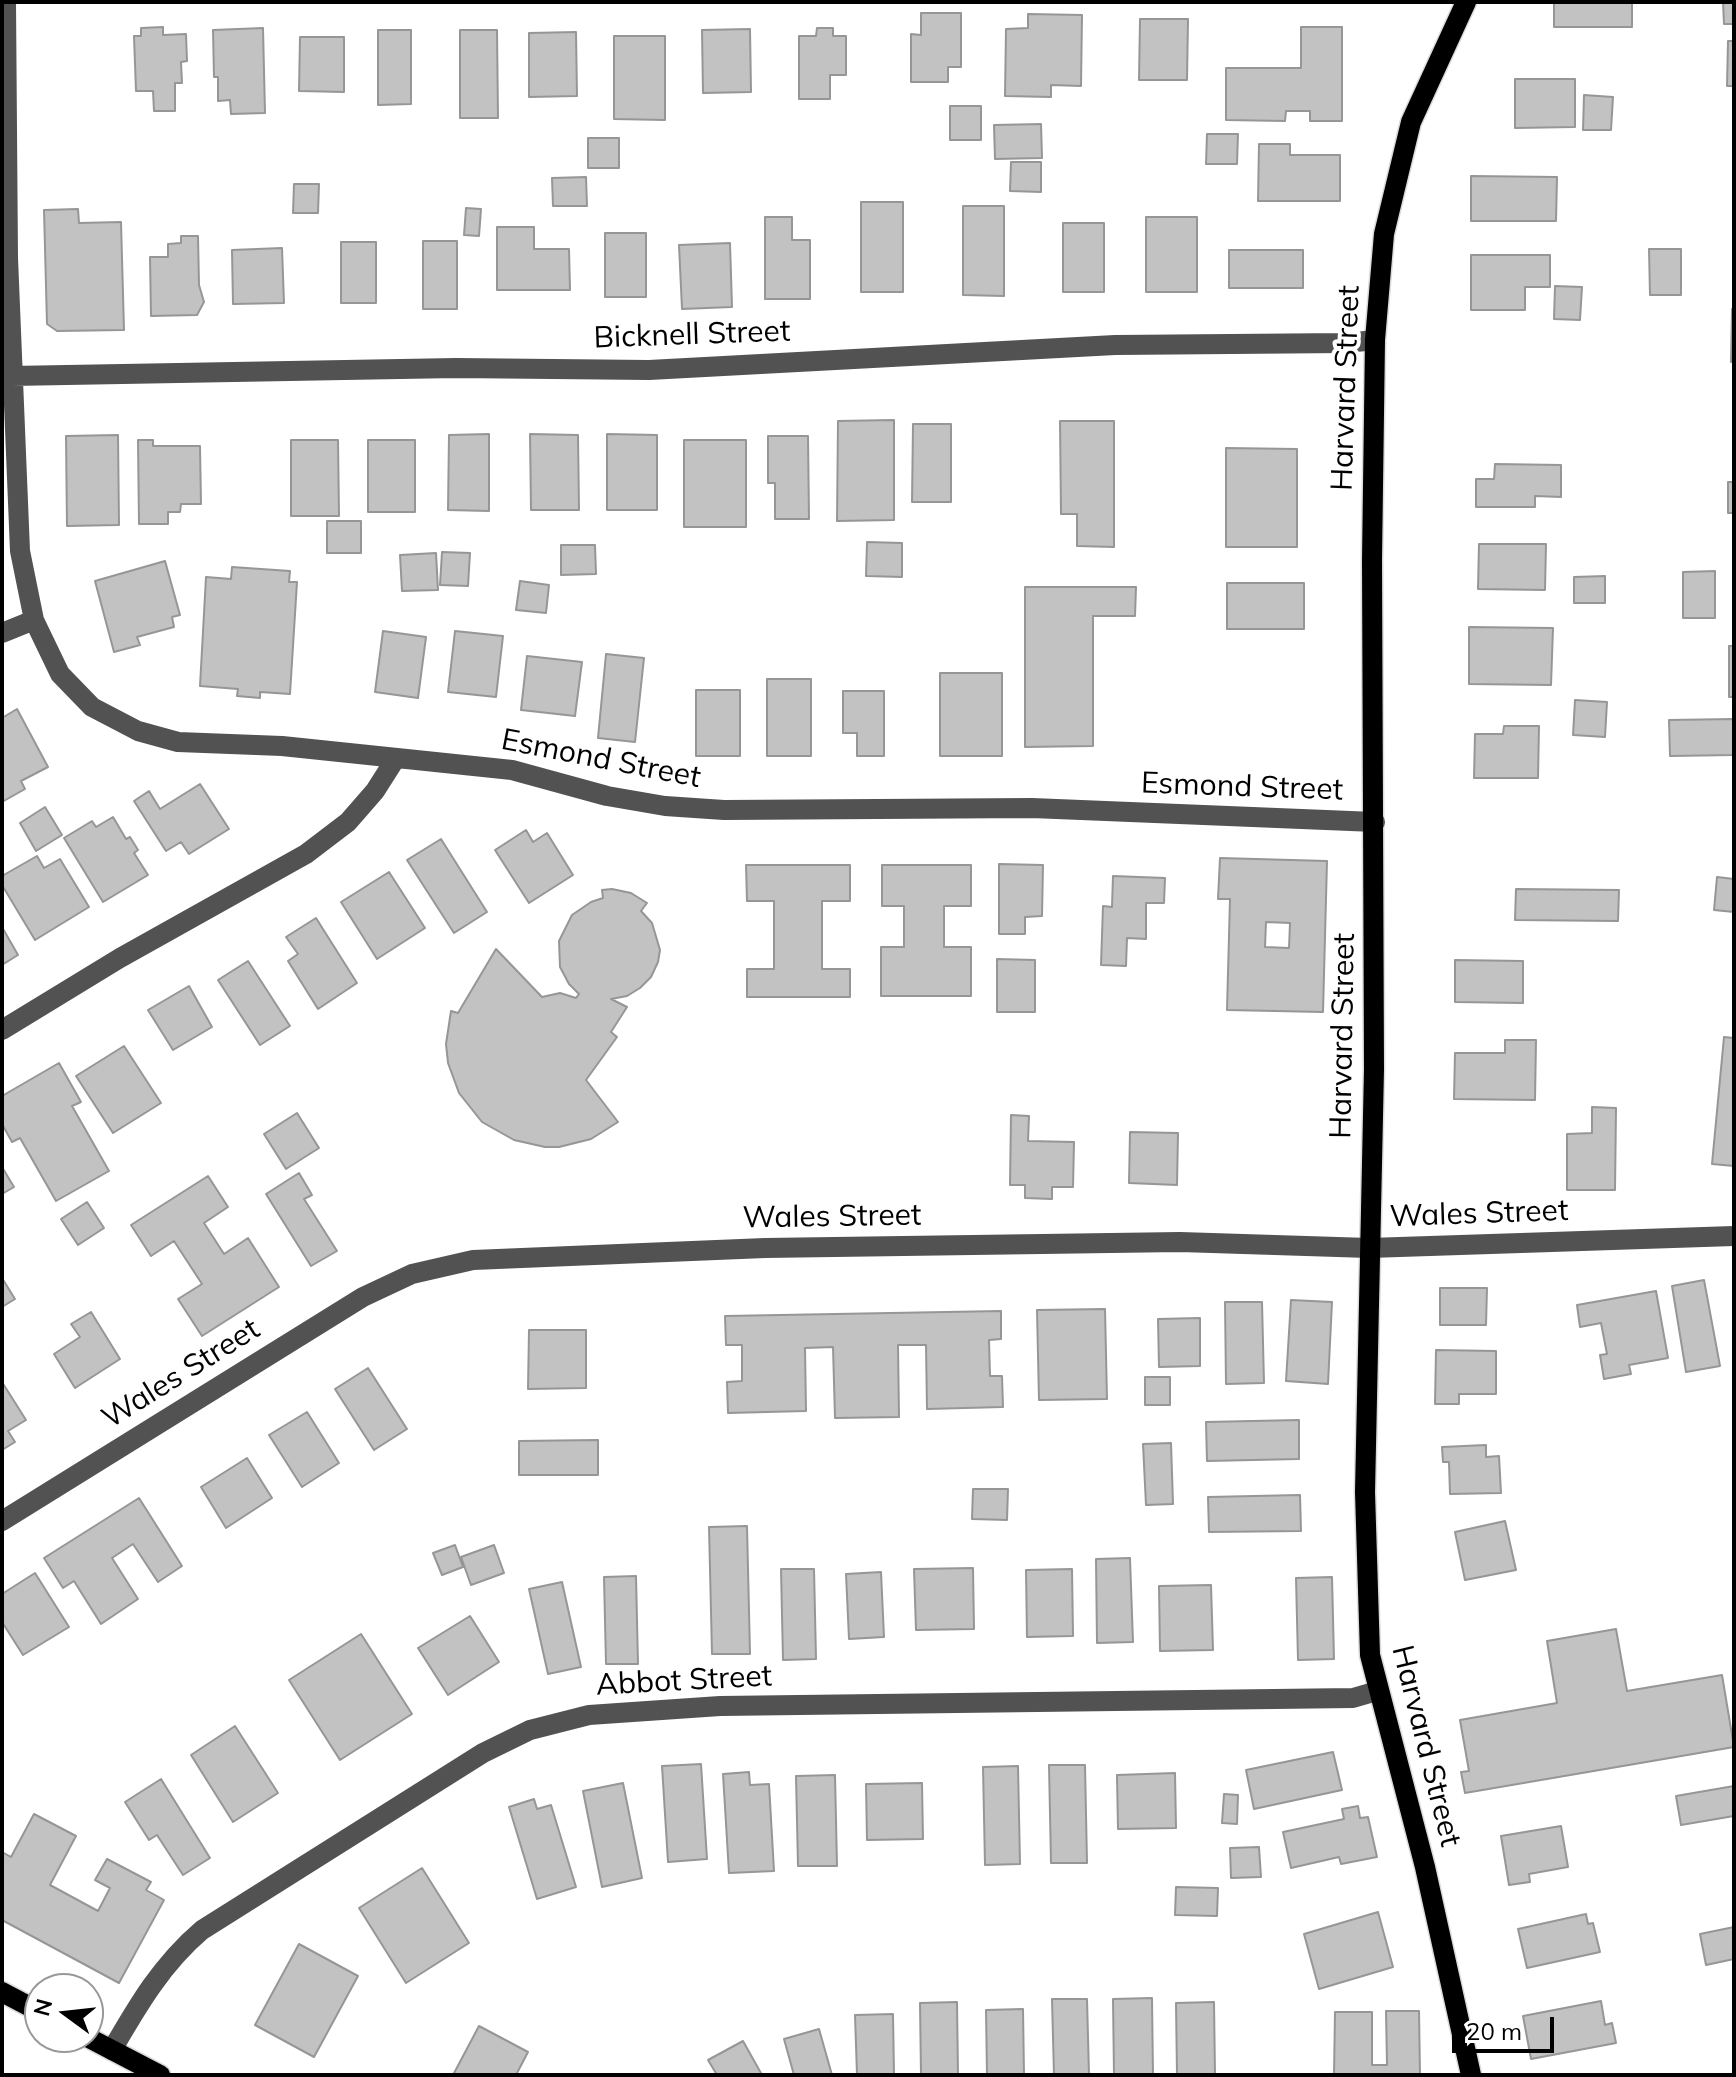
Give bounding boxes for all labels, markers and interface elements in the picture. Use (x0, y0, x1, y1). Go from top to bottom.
street label: Harvard Street (1324, 284, 1368, 492)
street label: Bicknell Street (593, 314, 791, 356)
street label: Esmond Street (498, 722, 704, 796)
street label: Esmond Street (1140, 765, 1344, 809)
street label: Harvard Street (1323, 933, 1363, 1139)
street label: Wales Street (1389, 1193, 1569, 1235)
street label: Wales Street (742, 1197, 922, 1237)
street label: Wales Street (96, 1311, 266, 1437)
street label: Harvard Street (1384, 1642, 1468, 1850)
street label: Abbot Street (595, 1658, 773, 1704)
north arrow (24, 1973, 104, 2053)
text: N (27, 1996, 58, 2019)
scale bar (1456, 2001, 1558, 2051)
text: 20 m (1466, 2016, 1522, 2046)

